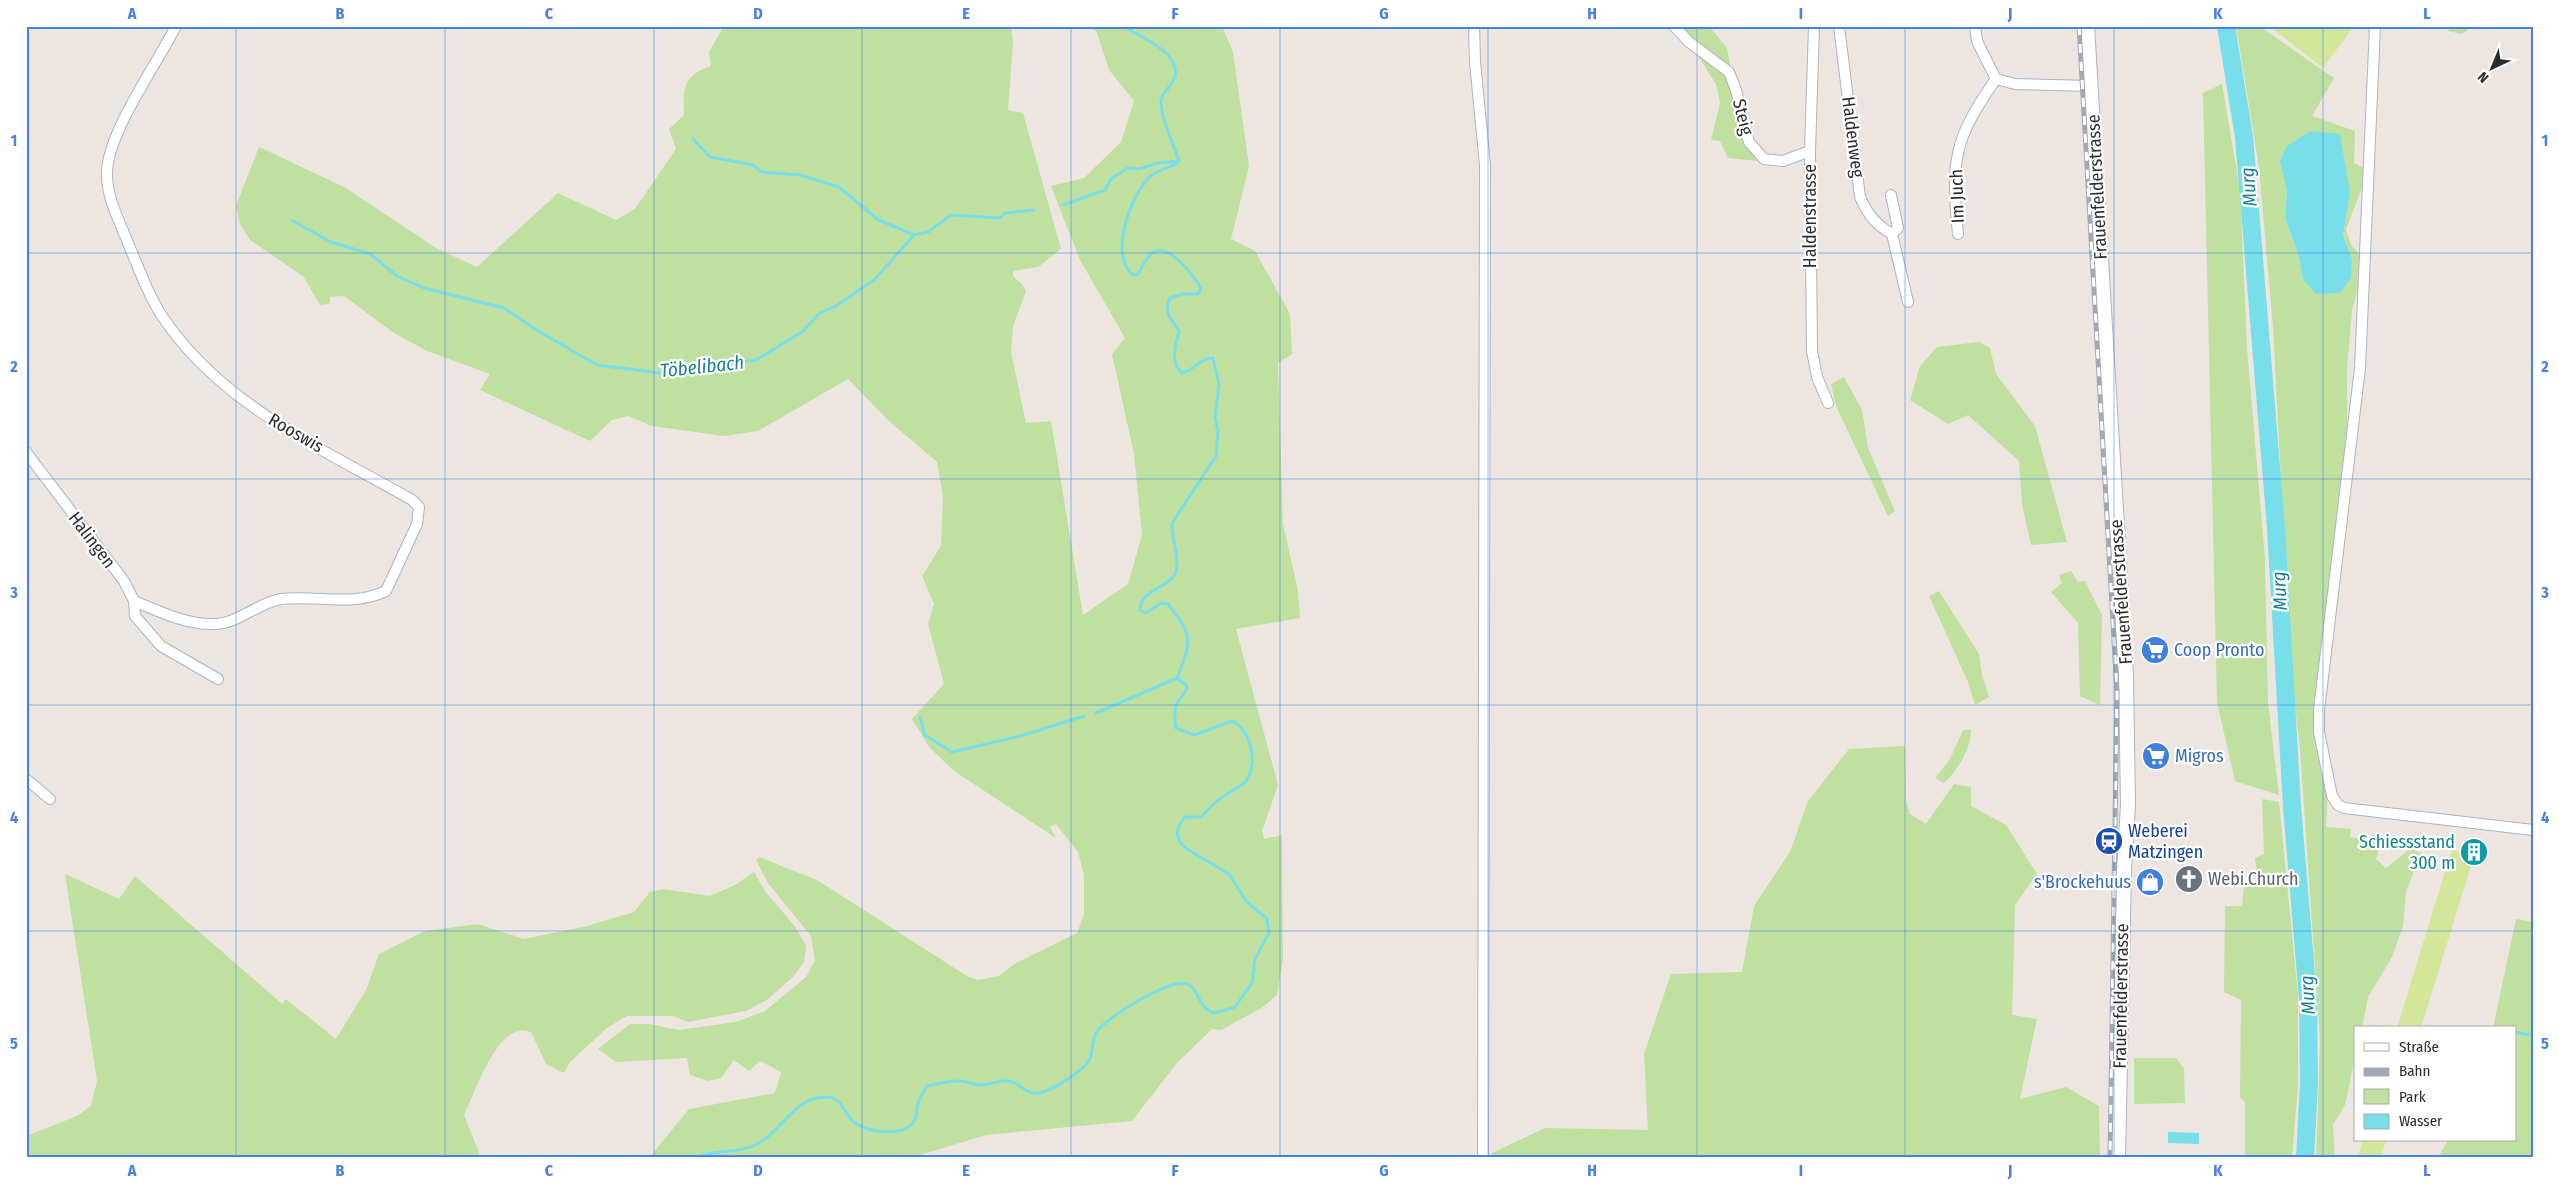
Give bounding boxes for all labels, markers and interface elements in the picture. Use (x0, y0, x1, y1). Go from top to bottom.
text: A (127, 4, 137, 23)
text: B (336, 4, 345, 23)
text: C (545, 4, 554, 23)
text: D (753, 4, 763, 23)
text: E (962, 4, 970, 23)
text: F (1171, 4, 1179, 23)
text: G (1379, 4, 1389, 23)
text: H (1587, 4, 1597, 23)
text: I (1799, 4, 1803, 23)
text: J (2007, 4, 2012, 23)
text: K (2213, 4, 2223, 23)
text: L (2423, 4, 2431, 23)
north arrow (2466, 42, 2516, 92)
text: N (2474, 68, 2492, 86)
street label: Haldenweg (1837, 95, 1869, 179)
street label: Steig (1728, 97, 1758, 138)
street label: Frauenfelderstrasse (2082, 114, 2112, 260)
text: 1 (11, 131, 17, 150)
text: 1 (2542, 131, 2548, 150)
street label: Haldenstrasse (1799, 164, 1821, 268)
water label: Murg (2235, 166, 2262, 208)
street label: Im Juch (1945, 168, 1969, 224)
water label: Töbelibach (659, 351, 745, 382)
text: 2 (9, 357, 18, 376)
text: 2 (2540, 357, 2549, 376)
street label: Rooswis (264, 408, 328, 458)
street label: Halingen (64, 507, 120, 573)
street label: Frauenfelderstrasse (2105, 519, 2137, 665)
water label: Murg (2267, 571, 2292, 611)
text: 3 (9, 583, 18, 602)
text: 3 (2540, 583, 2549, 602)
supermarket icon: Coop Pronto (2140, 635, 2170, 665)
place label: Coop Pronto (2174, 639, 2264, 661)
supermarket icon: Migros (2141, 741, 2171, 771)
place label: Migros (2175, 745, 2224, 767)
text: 4 (10, 808, 18, 827)
text: 4 (2541, 808, 2549, 827)
place label: Weberei Matzingen (2128, 820, 2203, 863)
station icon: Weberei Matzingen (2094, 826, 2124, 856)
place label: Schiessstand 300 m (2359, 831, 2455, 874)
building icon: Schiessstand 300 m (2459, 837, 2489, 867)
church icon: Webi.Church (2174, 864, 2204, 894)
shop icon: s'Brockehuus (2135, 867, 2165, 897)
place label: Webi.Church (2208, 868, 2299, 890)
place label: s'Brockehuus (2034, 871, 2131, 893)
street label: Frauenfelderstrasse (2109, 923, 2133, 1069)
water label: Murg (2295, 975, 2320, 1015)
legend (2354, 1026, 2516, 1142)
text: 5 (10, 1034, 18, 1053)
text: 5 (2541, 1034, 2549, 1053)
text: Straße (2399, 1038, 2439, 1056)
text: Bahn (2399, 1062, 2430, 1080)
text: Park (2399, 1088, 2426, 1106)
text: Wasser (2399, 1112, 2443, 1130)
text: A (127, 1161, 137, 1180)
text: B (336, 1161, 345, 1180)
text: C (545, 1161, 554, 1180)
text: D (753, 1161, 763, 1180)
text: E (962, 1161, 970, 1180)
text: F (1171, 1161, 1179, 1180)
text: G (1379, 1161, 1389, 1180)
text: H (1587, 1161, 1597, 1180)
text: I (1799, 1161, 1803, 1180)
text: J (2007, 1161, 2012, 1180)
text: K (2213, 1161, 2223, 1180)
text: L (2423, 1161, 2431, 1180)

